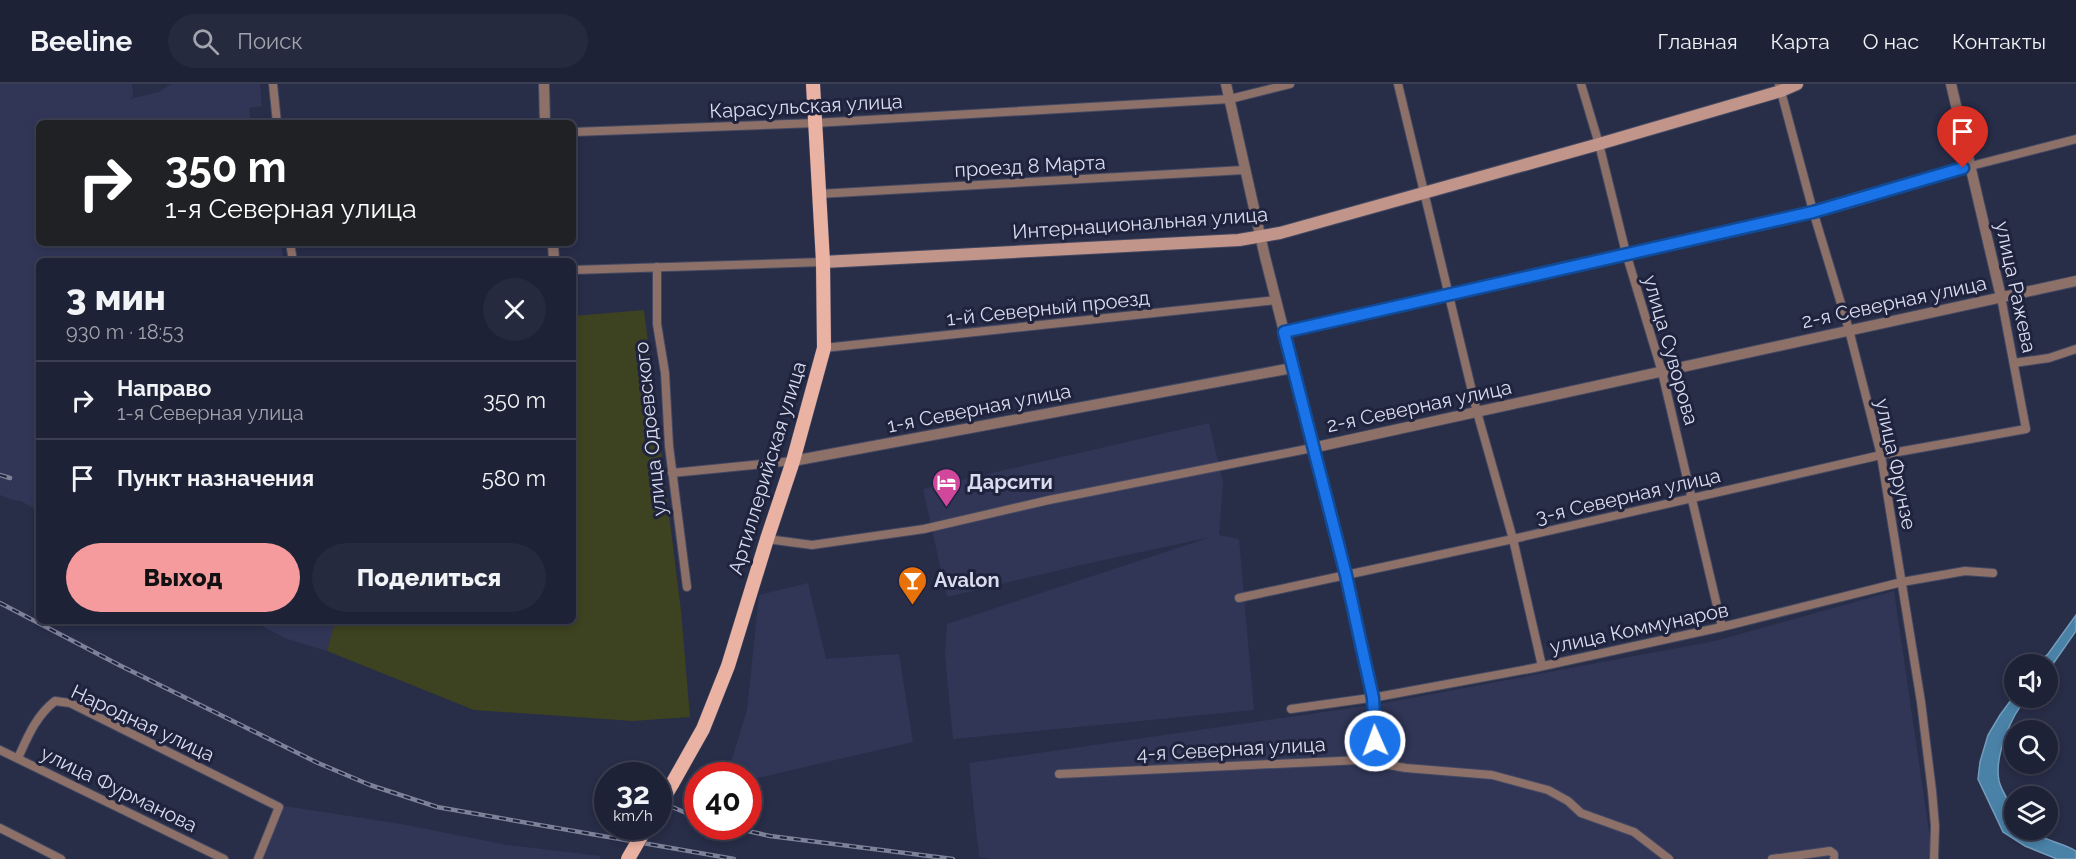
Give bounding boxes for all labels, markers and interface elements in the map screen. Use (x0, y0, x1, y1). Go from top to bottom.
search box (168, 14, 588, 68)
text: Beeline (30, 25, 132, 58)
icon: search (189, 25, 222, 58)
text: Поиск (237, 28, 303, 54)
text: Главная (1658, 29, 1738, 54)
text: Карта (1771, 29, 1830, 54)
text: О нас (1863, 29, 1919, 54)
text: Контакты (1952, 29, 2046, 54)
street label: Карасульская улица (709, 89, 903, 123)
pin (1937, 106, 1988, 168)
icon: arrive (1946, 115, 1979, 148)
text: 350 m (165, 143, 287, 192)
icon: right (66, 144, 144, 222)
street label: проезд 8 Марта (954, 150, 1106, 182)
text: 1-я Северная улица (165, 193, 417, 224)
street label: Интернациональная улица (1011, 202, 1269, 244)
street label: улица Ражева (1990, 219, 2042, 355)
street label: 2-я Северная улица (1799, 271, 1989, 333)
street label: улица Суворова (1638, 272, 1704, 428)
text: 3 мин (66, 276, 166, 318)
button: close (483, 278, 546, 341)
street label: 1-й Северный проезд (945, 285, 1151, 331)
text: 930 m · 18:53 (66, 320, 184, 344)
street label: улица Одоевского (629, 340, 671, 517)
street label: Артиллерийская улица (723, 359, 811, 577)
text: Направо (117, 375, 211, 401)
street label: 2-я Северная улица (1324, 375, 1514, 437)
street label: 1-я Северная улица (885, 378, 1073, 438)
icon: right (66, 384, 99, 417)
text: 350 m (483, 387, 546, 413)
street label: улица Фрунзе (1870, 396, 1922, 532)
text: 1-я Северная улица (117, 401, 304, 425)
icon: arrive (66, 462, 99, 495)
street label: 3-я Северная улица (1533, 463, 1723, 529)
text: Пункт назначения (117, 465, 314, 491)
text: 580 m (482, 465, 546, 491)
hotel icon: Дарсити (930, 466, 962, 508)
place label: Дарсити (967, 470, 1053, 494)
button: Выход (66, 543, 300, 612)
button: Поделиться (312, 543, 546, 612)
bar icon: Avalon (897, 564, 929, 606)
place label: Avalon (934, 568, 1000, 592)
street label: улица Коммунаров (1547, 597, 1731, 659)
map controls (2004, 654, 2058, 840)
button: sound (2004, 654, 2058, 708)
street label: Народная улица (67, 679, 219, 767)
position arrow (1343, 709, 1407, 773)
button: search (2004, 720, 2058, 774)
street label: 4-я Северная улица (1136, 732, 1326, 766)
street label: улица Фурманова (37, 741, 201, 837)
speed limit sign: 40 (684, 762, 762, 840)
text: 32 (616, 776, 650, 811)
button: layers (2004, 786, 2058, 840)
text: km/h (613, 807, 653, 825)

